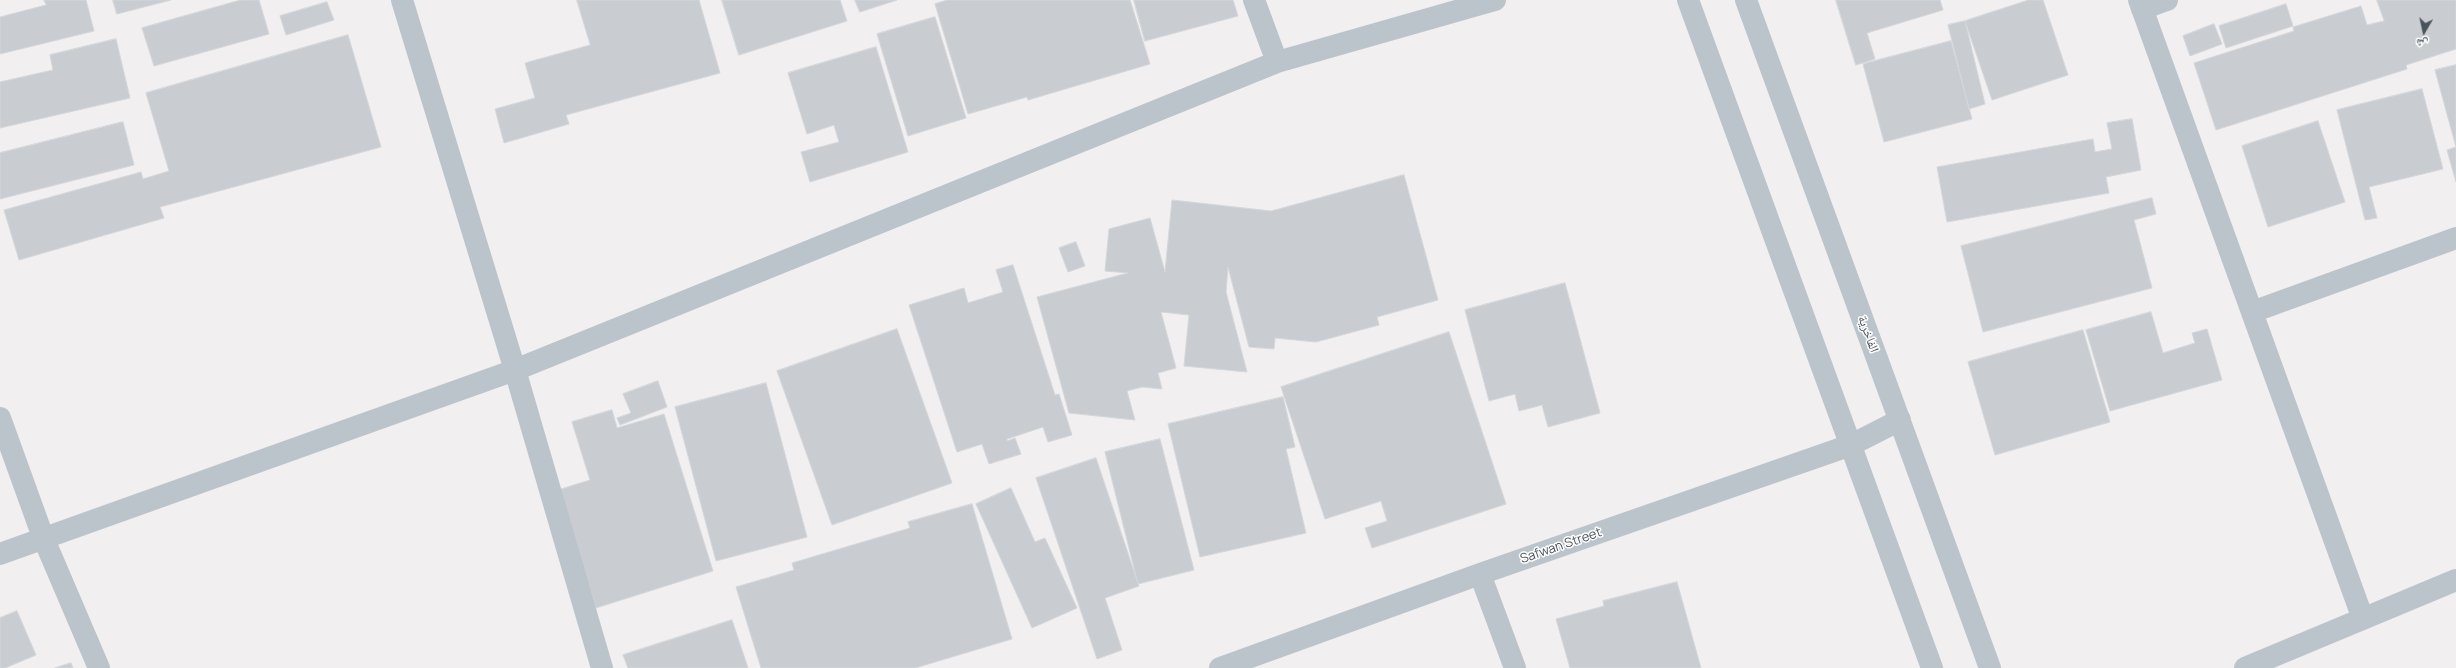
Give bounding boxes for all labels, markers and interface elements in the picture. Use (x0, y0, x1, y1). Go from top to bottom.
north arrow (2404, 12, 2444, 52)
text: ش (2415, 36, 2429, 53)
street label: الفاخرية (1854, 313, 1882, 355)
street label: Safwan Street (1518, 525, 1604, 567)

